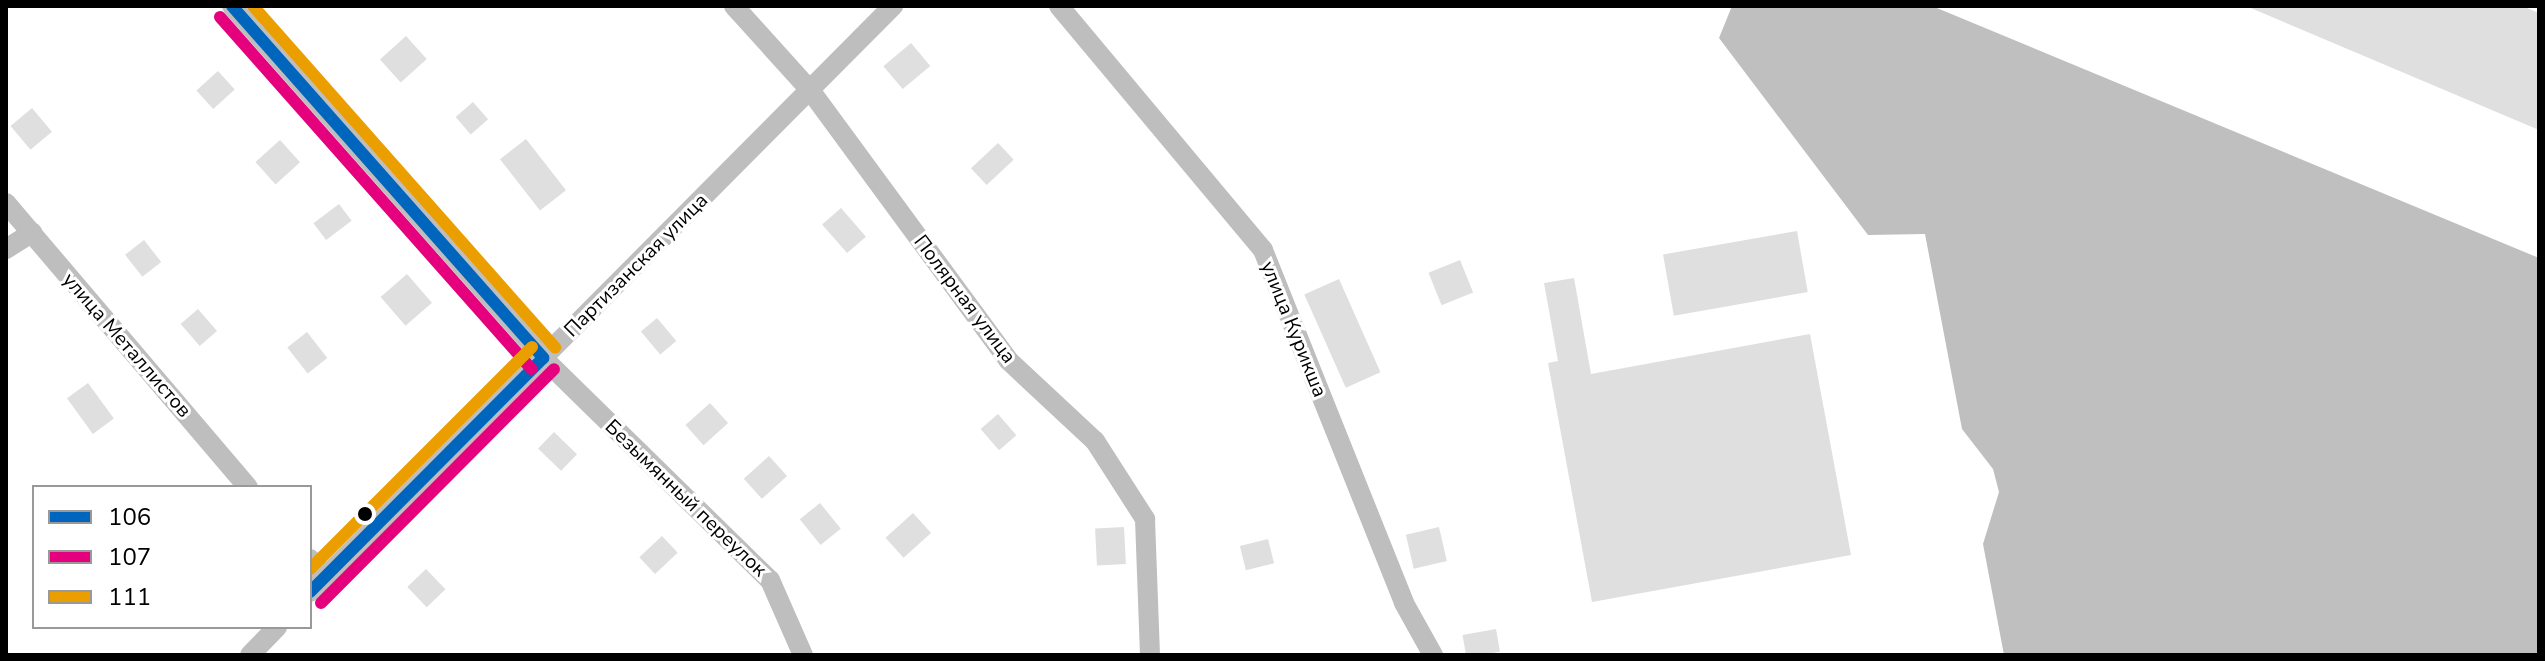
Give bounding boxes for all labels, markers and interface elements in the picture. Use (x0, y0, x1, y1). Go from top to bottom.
street label: Партизанская улица (559, 188, 713, 342)
street label: Полярная улица (909, 230, 1021, 368)
street label: улица Курикша (1256, 257, 1332, 401)
street label: улица Металлистов (58, 268, 196, 422)
street label: Безымянный переулок (600, 414, 772, 582)
legend (32, 485, 312, 629)
text: 106 (108, 501, 151, 533)
unlabelled marker (357, 506, 373, 522)
text: 107 (108, 541, 151, 573)
text: 111 (108, 581, 151, 613)

